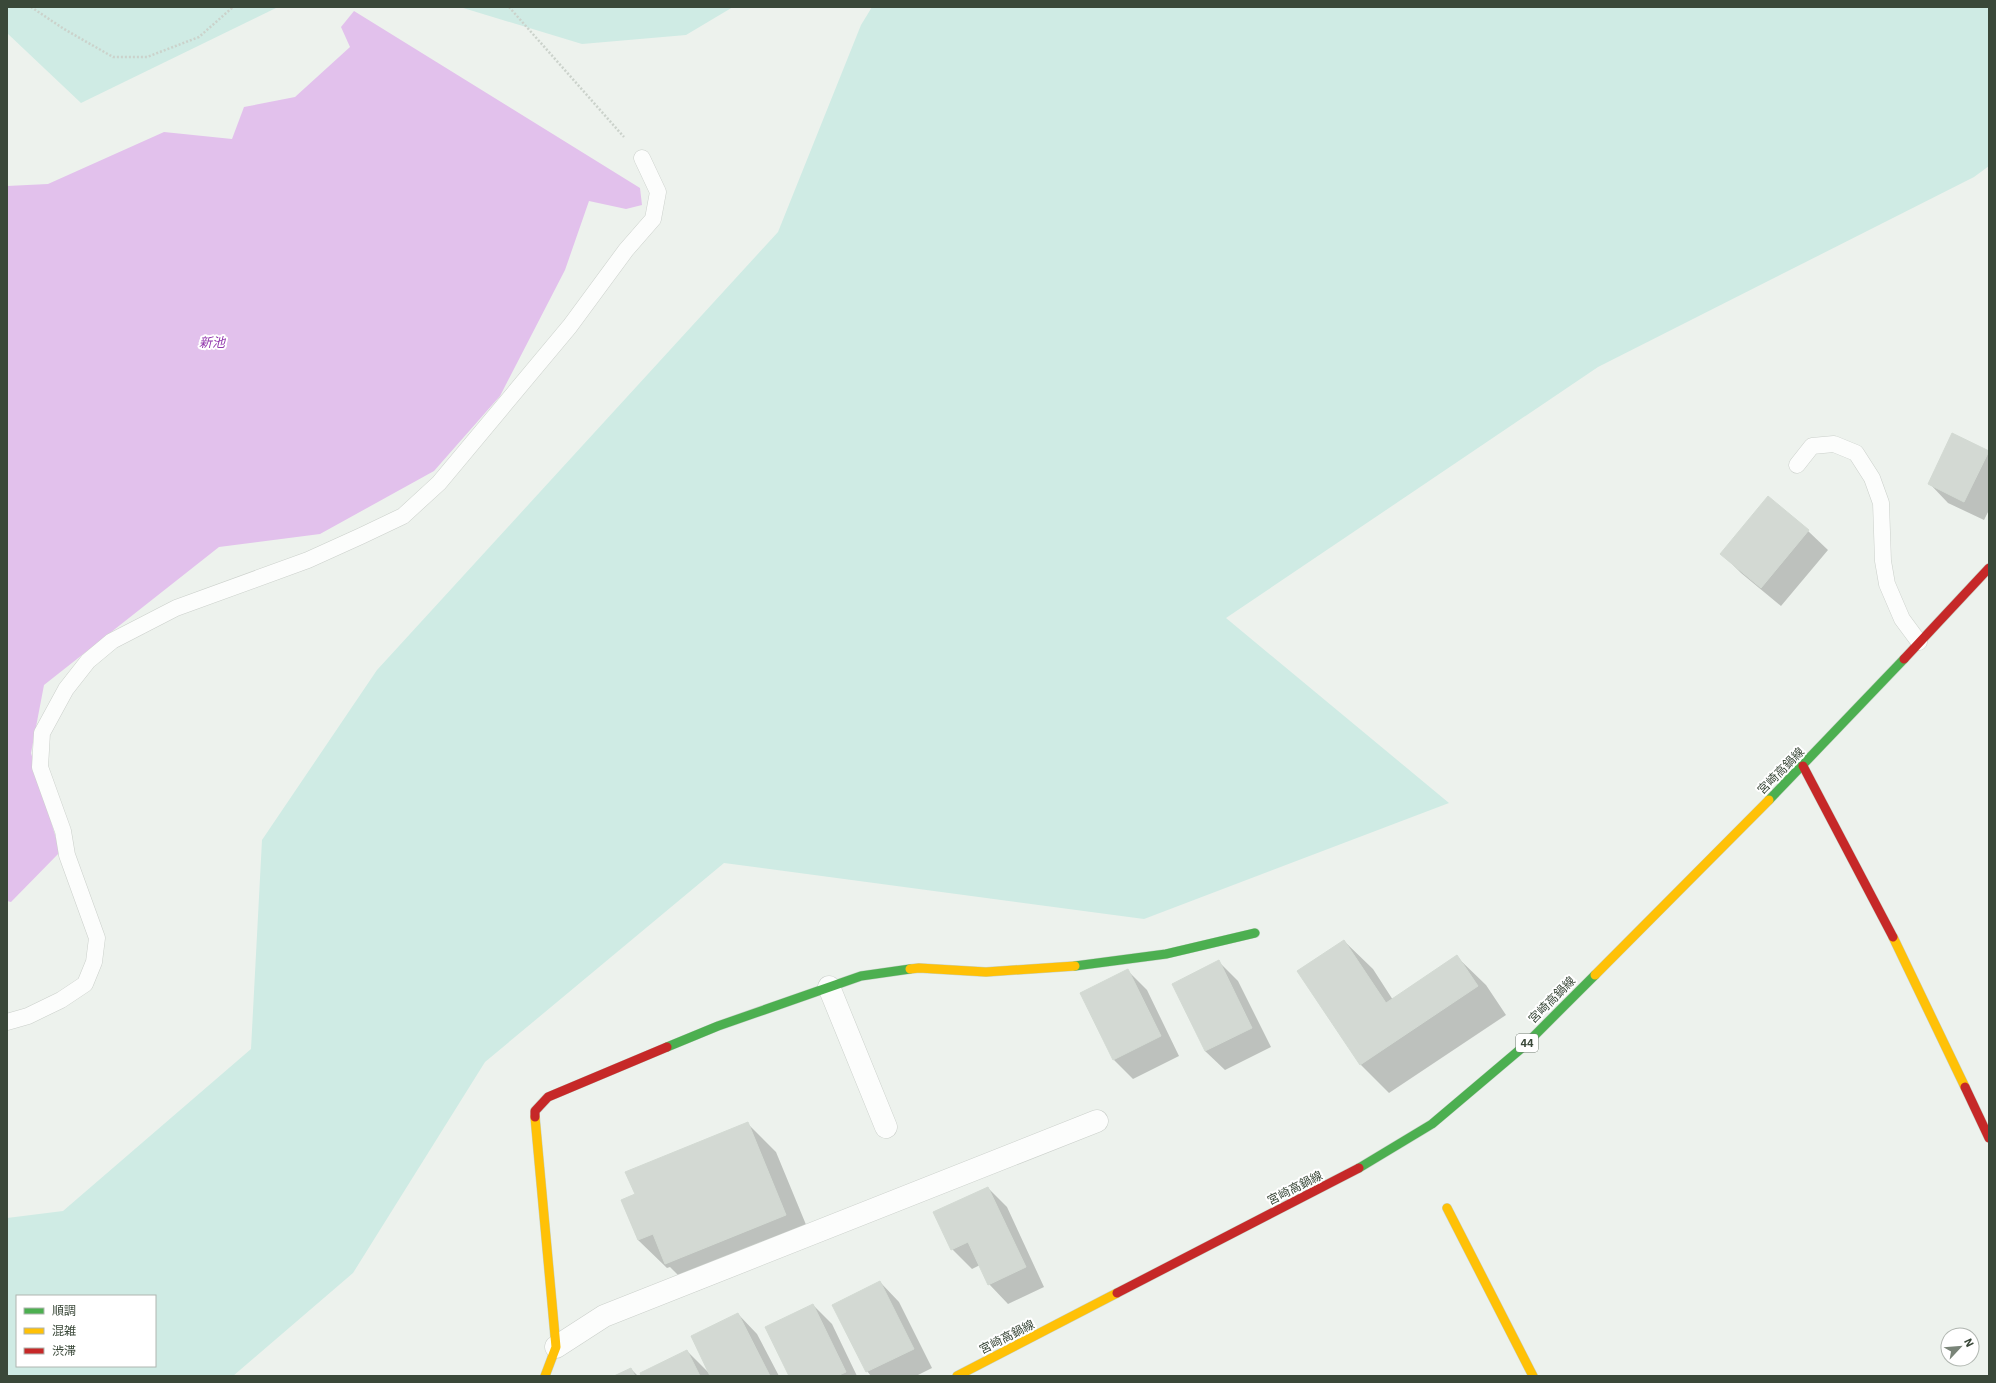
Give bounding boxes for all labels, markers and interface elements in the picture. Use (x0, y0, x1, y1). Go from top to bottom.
water label: 新池 (199, 334, 227, 351)
street label: 宮崎高鍋線 (1754, 744, 1807, 797)
street label: 宮崎高鍋線 (1525, 973, 1578, 1026)
road number: 44 (1516, 1034, 1538, 1052)
street label: 宮崎高鍋線 (1265, 1167, 1325, 1208)
legend (16, 1295, 156, 1367)
text: 順調 (52, 1303, 76, 1318)
street label: 宮崎高鍋線 (977, 1316, 1037, 1357)
text: 混雑 (52, 1323, 76, 1338)
north arrow (1940, 1327, 1980, 1367)
text: N (1961, 1336, 1977, 1349)
text: 渋滞 (52, 1343, 76, 1358)

